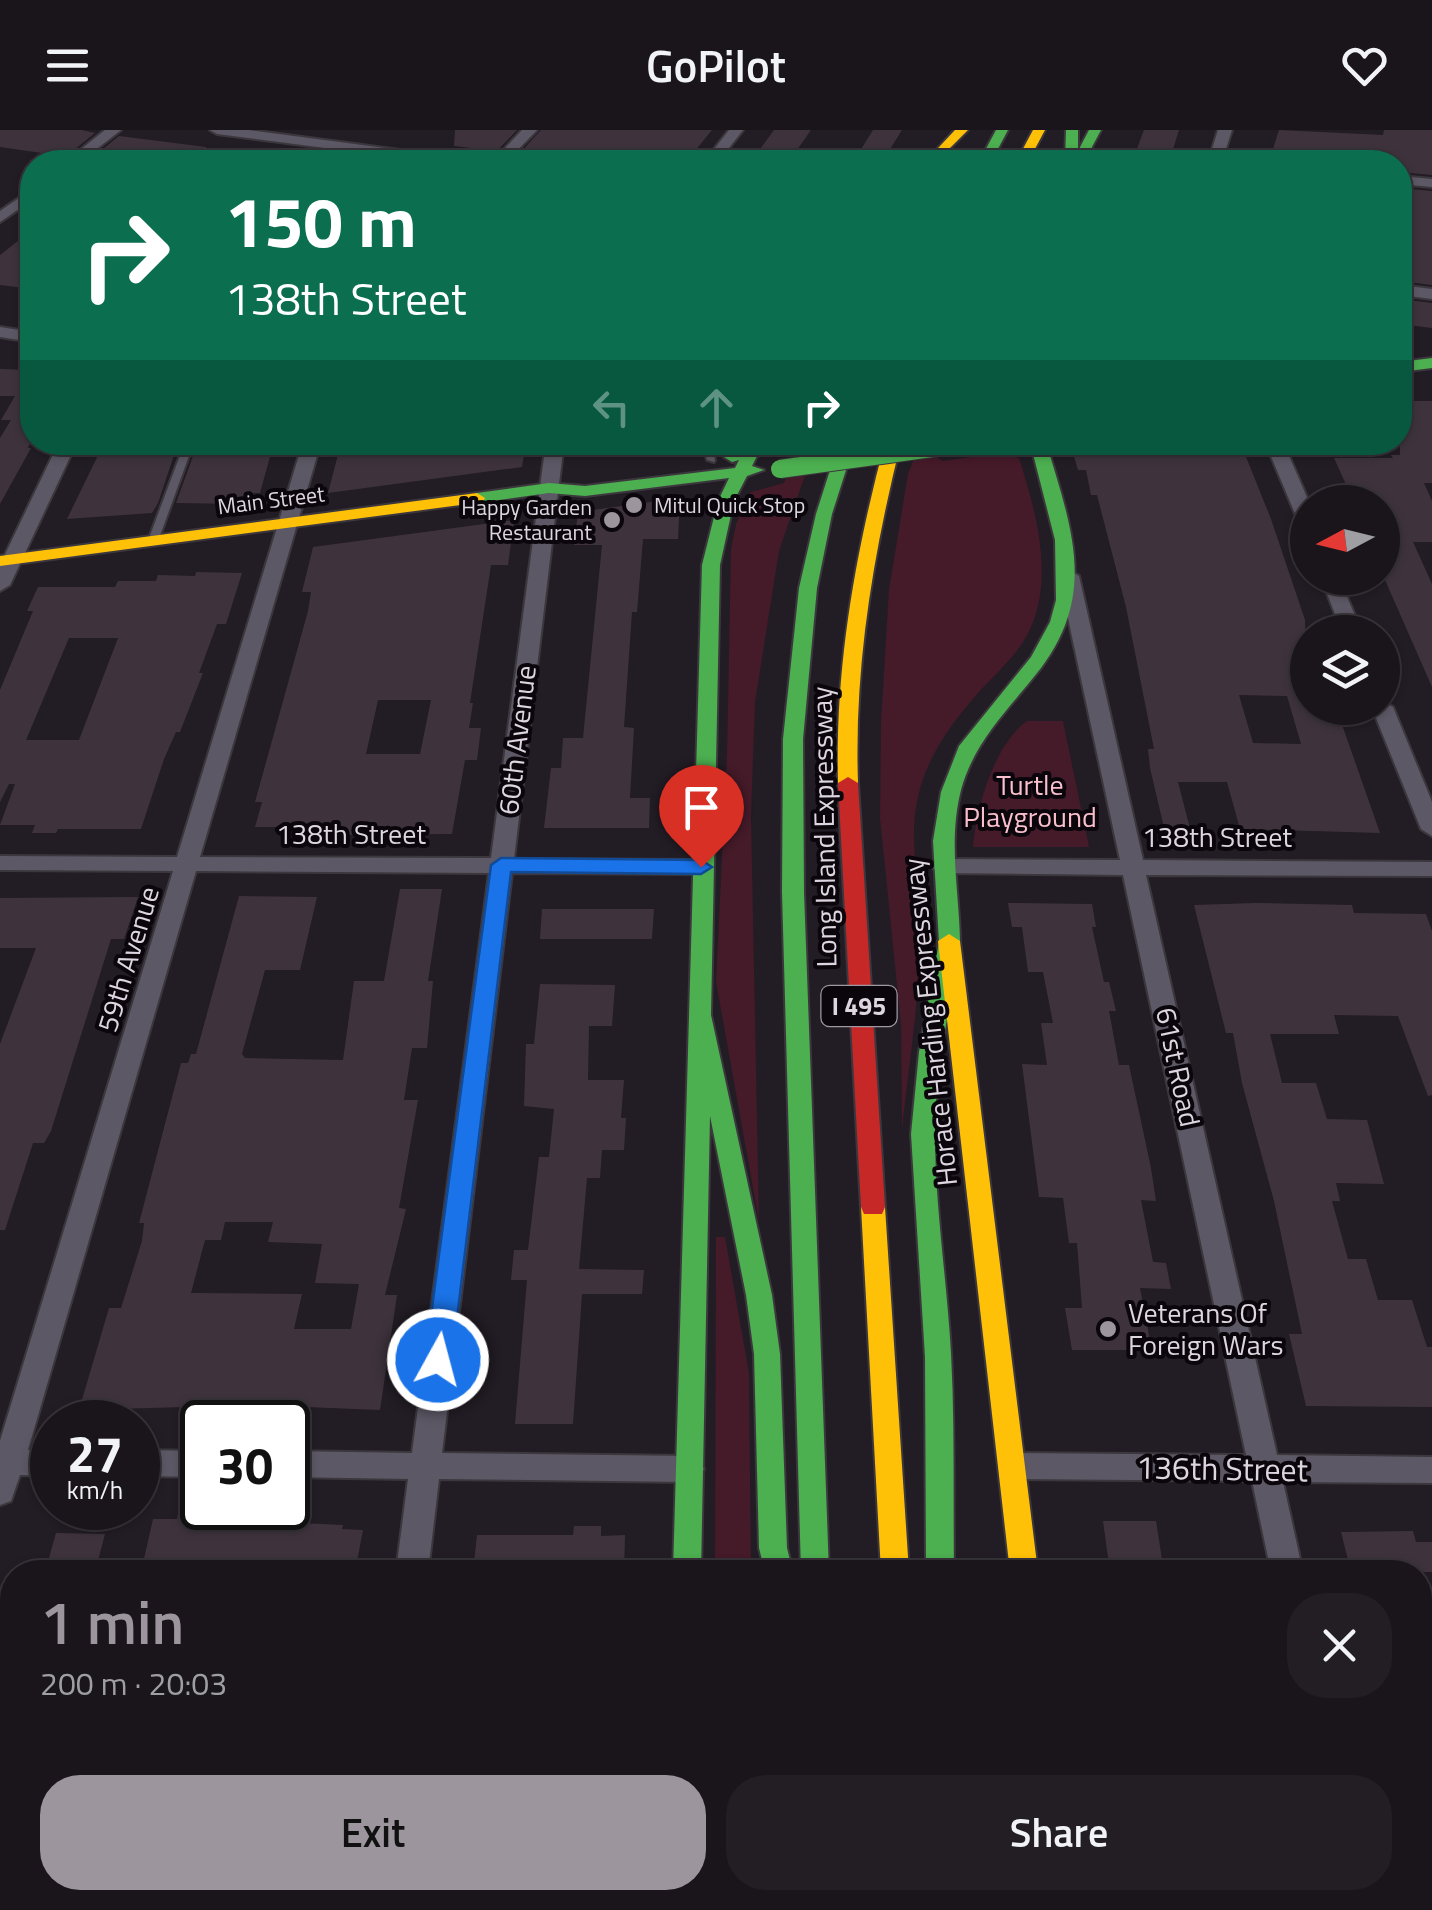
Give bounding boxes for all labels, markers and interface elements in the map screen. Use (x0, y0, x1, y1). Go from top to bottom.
text: GoPilot (646, 31, 786, 99)
icon: menu (40, 38, 95, 93)
icon: heart (1337, 38, 1392, 93)
text: 150 m (225, 168, 417, 274)
icon: right (60, 190, 190, 320)
text: 138th Street (225, 264, 466, 332)
icon: left (584, 380, 639, 435)
icon: ahead (689, 380, 744, 435)
icon: right (794, 380, 849, 435)
street label: Main Street (215, 477, 327, 523)
north arrow (1290, 485, 1400, 595)
map controls (1290, 485, 1400, 725)
place label: Mitul Quick Stop (654, 488, 805, 522)
place label: Happy Garden Restaurant (461, 490, 592, 549)
marker: Mitul Quick Stop (623, 494, 645, 516)
marker: Happy Garden Restaurant (601, 509, 623, 531)
button: layers (1290, 615, 1400, 725)
street label: 60th Avenue (486, 663, 547, 817)
street label: Long Island Expressway (800, 686, 847, 968)
park label: Turtle Playground (963, 763, 1097, 838)
pin (659, 765, 744, 868)
icon: arrive (674, 780, 729, 835)
street label: 138th Street (276, 812, 426, 855)
street label: 138th Street (1142, 815, 1292, 858)
street label: Horace Harding Expressway (891, 856, 968, 1188)
street label: 59th Avenue (85, 881, 170, 1037)
road number: I 495 (822, 986, 896, 1026)
street label: 61st Road (1145, 1003, 1212, 1131)
place label: Veterans Of Foreign Wars (1128, 1291, 1283, 1366)
position arrow (386, 1308, 490, 1412)
marker: Veterans Of Foreign Wars (1097, 1318, 1119, 1340)
speed limit sign: 30 (180, 1400, 310, 1530)
text: 27 (67, 1415, 123, 1491)
street label: 136th Street (1136, 1443, 1308, 1493)
text: km/h (67, 1471, 123, 1509)
text: 1 min (40, 1576, 184, 1667)
button: close (1287, 1593, 1392, 1698)
text: 200 m · 20:03 (40, 1659, 227, 1707)
button: Exit (40, 1775, 706, 1890)
button: Share (726, 1775, 1392, 1890)

